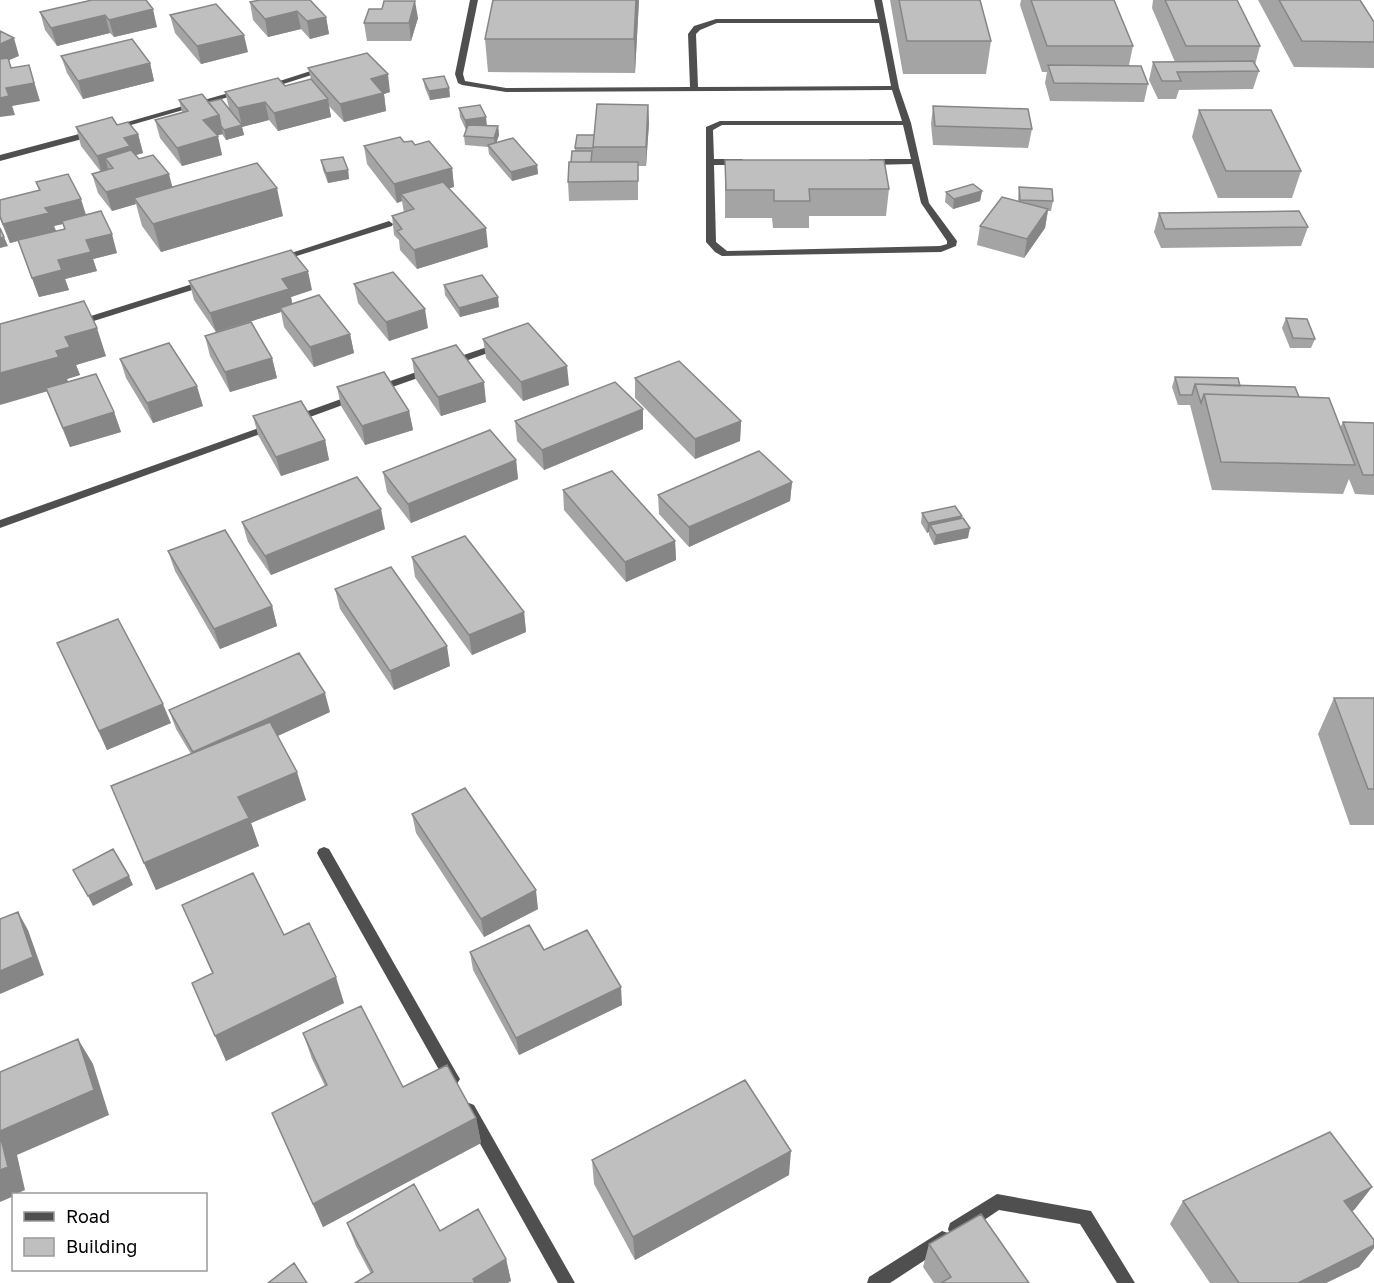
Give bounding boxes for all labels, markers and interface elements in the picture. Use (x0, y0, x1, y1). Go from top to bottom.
legend (12, 1193, 207, 1271)
text: Road (66, 1205, 110, 1227)
text: Building (66, 1235, 137, 1257)

